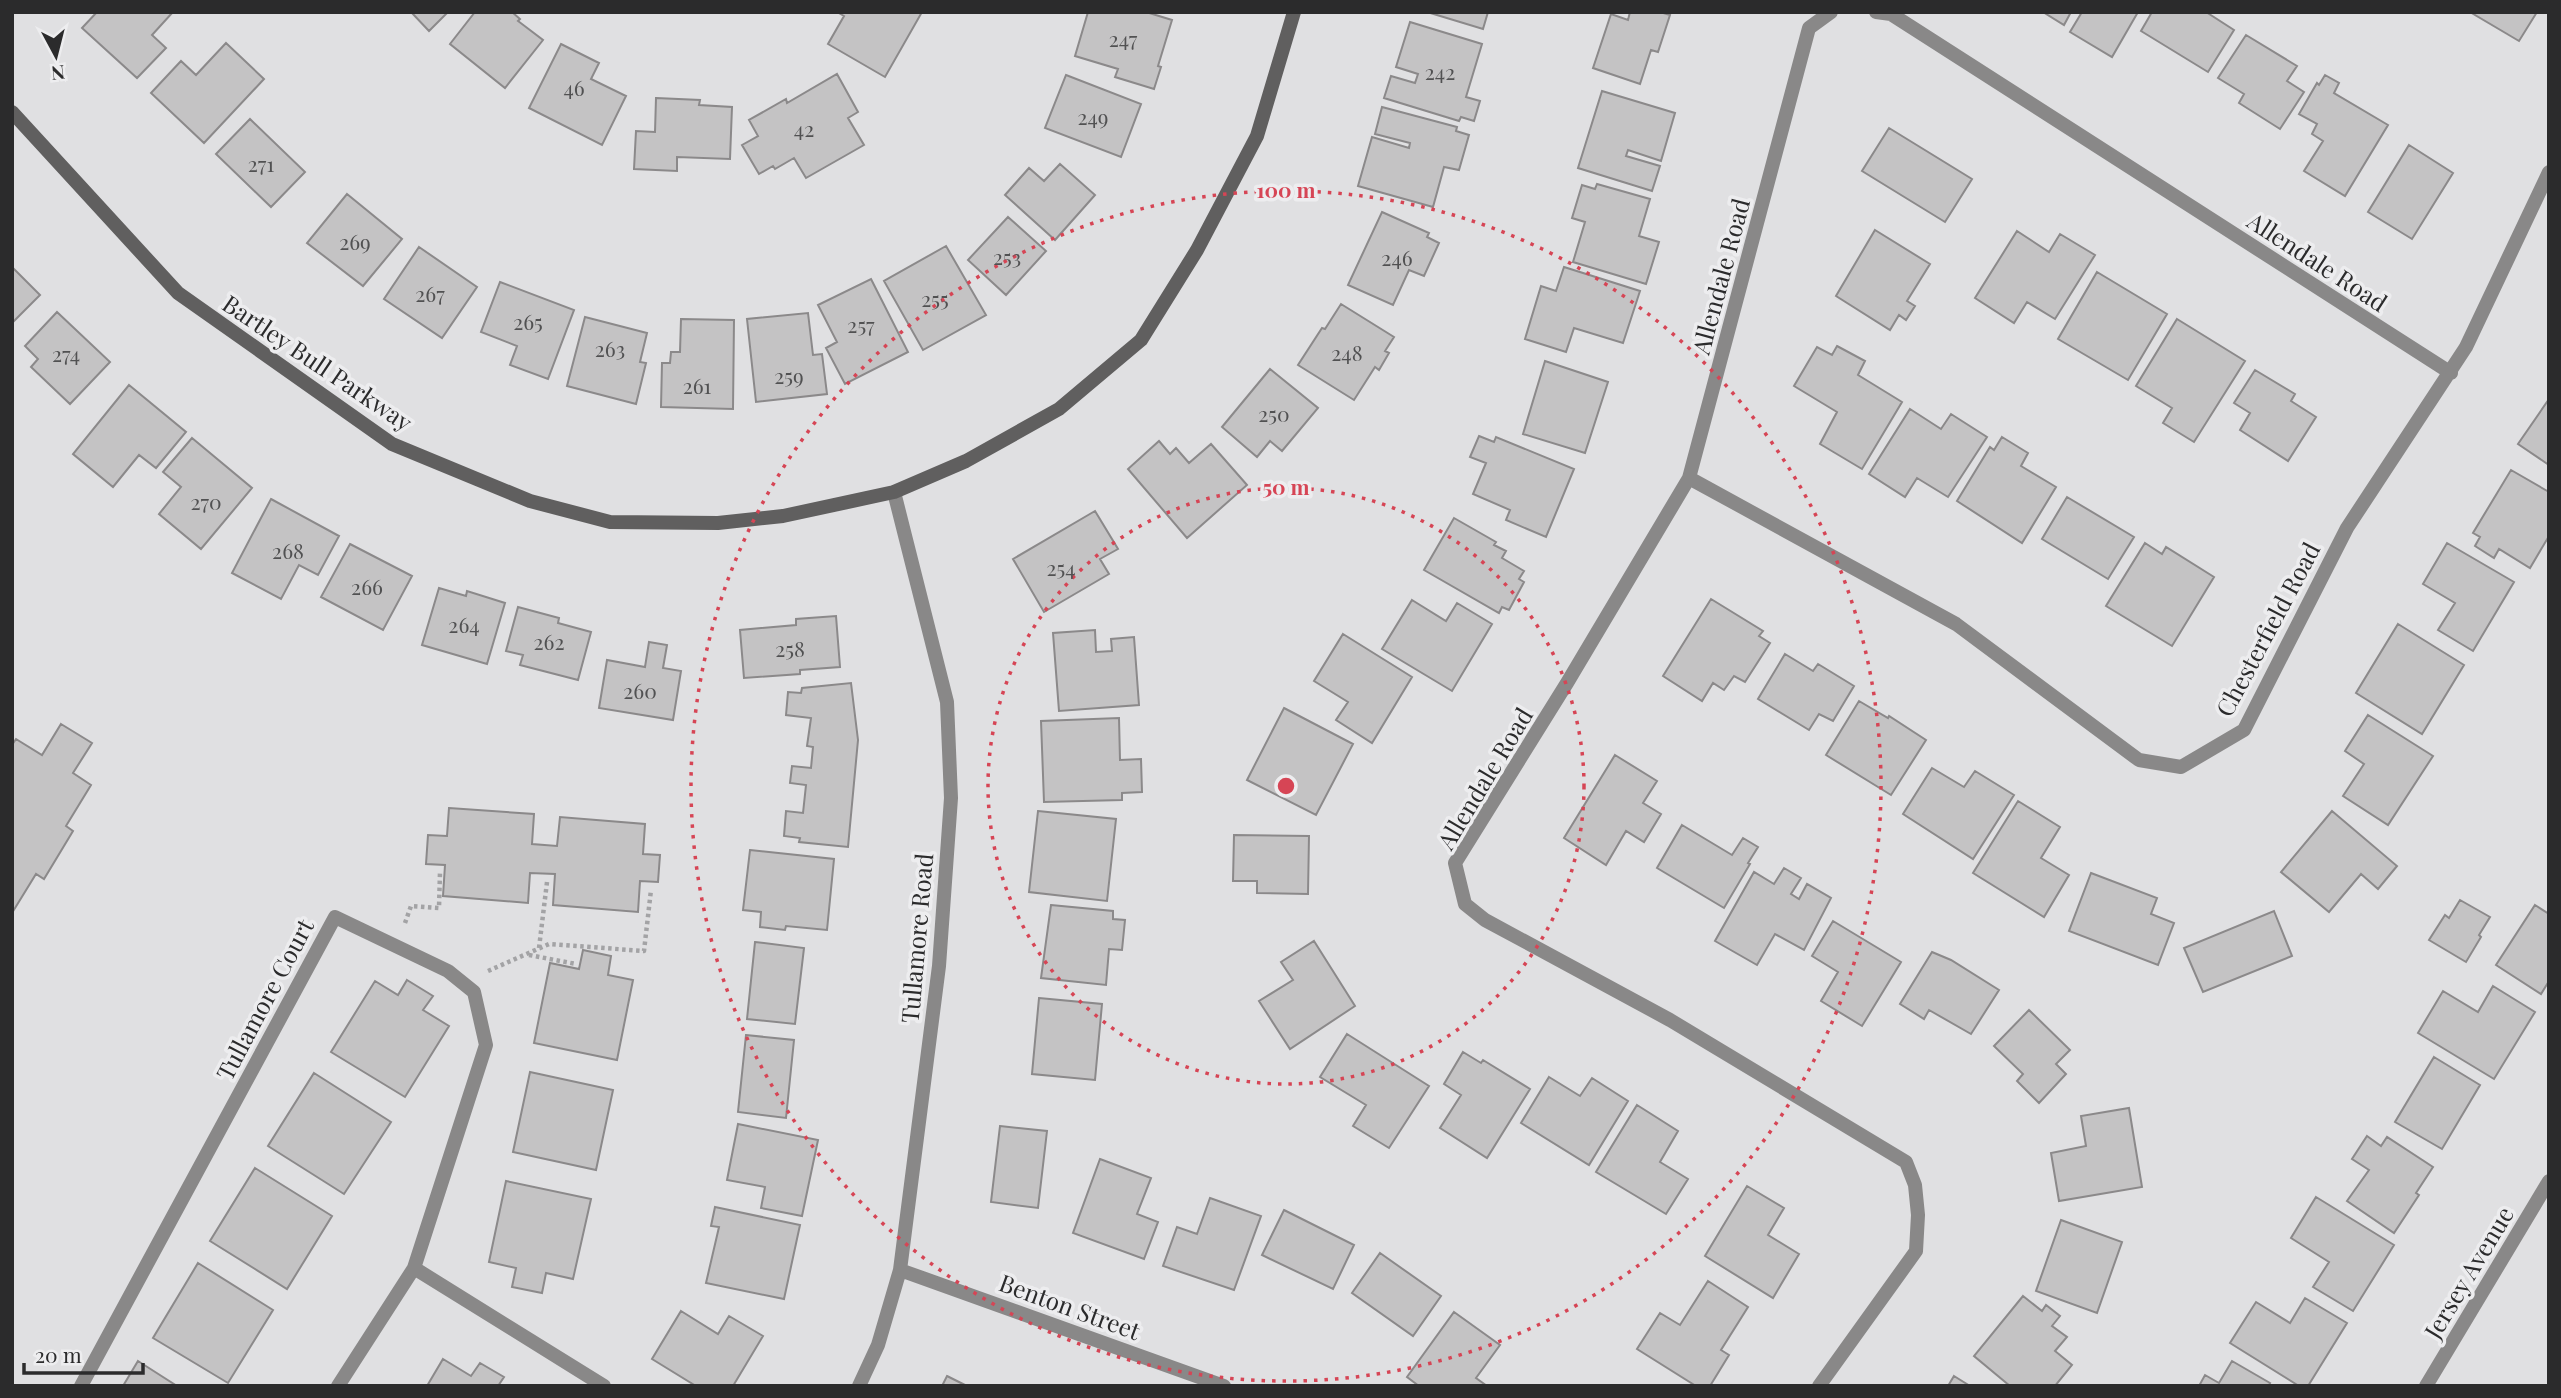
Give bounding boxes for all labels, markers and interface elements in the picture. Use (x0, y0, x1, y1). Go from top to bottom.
north arrow (21, 21, 91, 91)
house number: 247 (1109, 24, 1138, 52)
house number: 242 (1425, 57, 1455, 85)
text: N (50, 60, 67, 88)
house number: 46 (563, 73, 585, 101)
house number: 249 (1077, 102, 1109, 130)
house number: 42 (794, 114, 814, 142)
house number: 271 (248, 149, 274, 177)
text: 100 m (1256, 175, 1316, 203)
street label: Allendale Road (1684, 194, 1756, 359)
street label: Allendale Road (2241, 203, 2394, 318)
house number: 269 (339, 227, 371, 255)
house number: 253 (993, 242, 1021, 270)
house number: 246 (1381, 243, 1413, 271)
house number: 267 (415, 279, 445, 307)
house number: 255 (921, 284, 949, 312)
street label: Bartley Bull Parkway (217, 287, 419, 437)
house number: 265 (513, 307, 543, 335)
house number: 257 (847, 310, 875, 338)
house number: 263 (595, 334, 625, 362)
house number: 248 (1331, 338, 1363, 366)
house number: 274 (52, 339, 80, 367)
house number: 259 (774, 361, 804, 389)
house number: 261 (683, 371, 712, 399)
house number: 250 (1258, 399, 1290, 427)
text: 50 m (1262, 472, 1310, 500)
house number: 270 (190, 487, 222, 515)
house number: 268 (272, 536, 304, 564)
street label: Chesterfield Road (2208, 536, 2326, 722)
house number: 254 (1046, 553, 1076, 581)
house number: 266 (351, 572, 383, 600)
house number: 264 (448, 610, 480, 638)
house number: 262 (534, 627, 564, 655)
house number: 258 (775, 634, 805, 662)
house number: 260 (623, 676, 657, 704)
street label: Allendale Road (1428, 701, 1539, 856)
centre of rings (1274, 774, 1298, 798)
street label: Tullamore Road (893, 852, 939, 1024)
street label: Tullamore Court (208, 912, 320, 1085)
street label: Jersey Avenue (2415, 1200, 2520, 1345)
street label: Benton Street (995, 1266, 1145, 1346)
scale bar (24, 1332, 144, 1376)
text: 20 m (35, 1340, 82, 1368)

